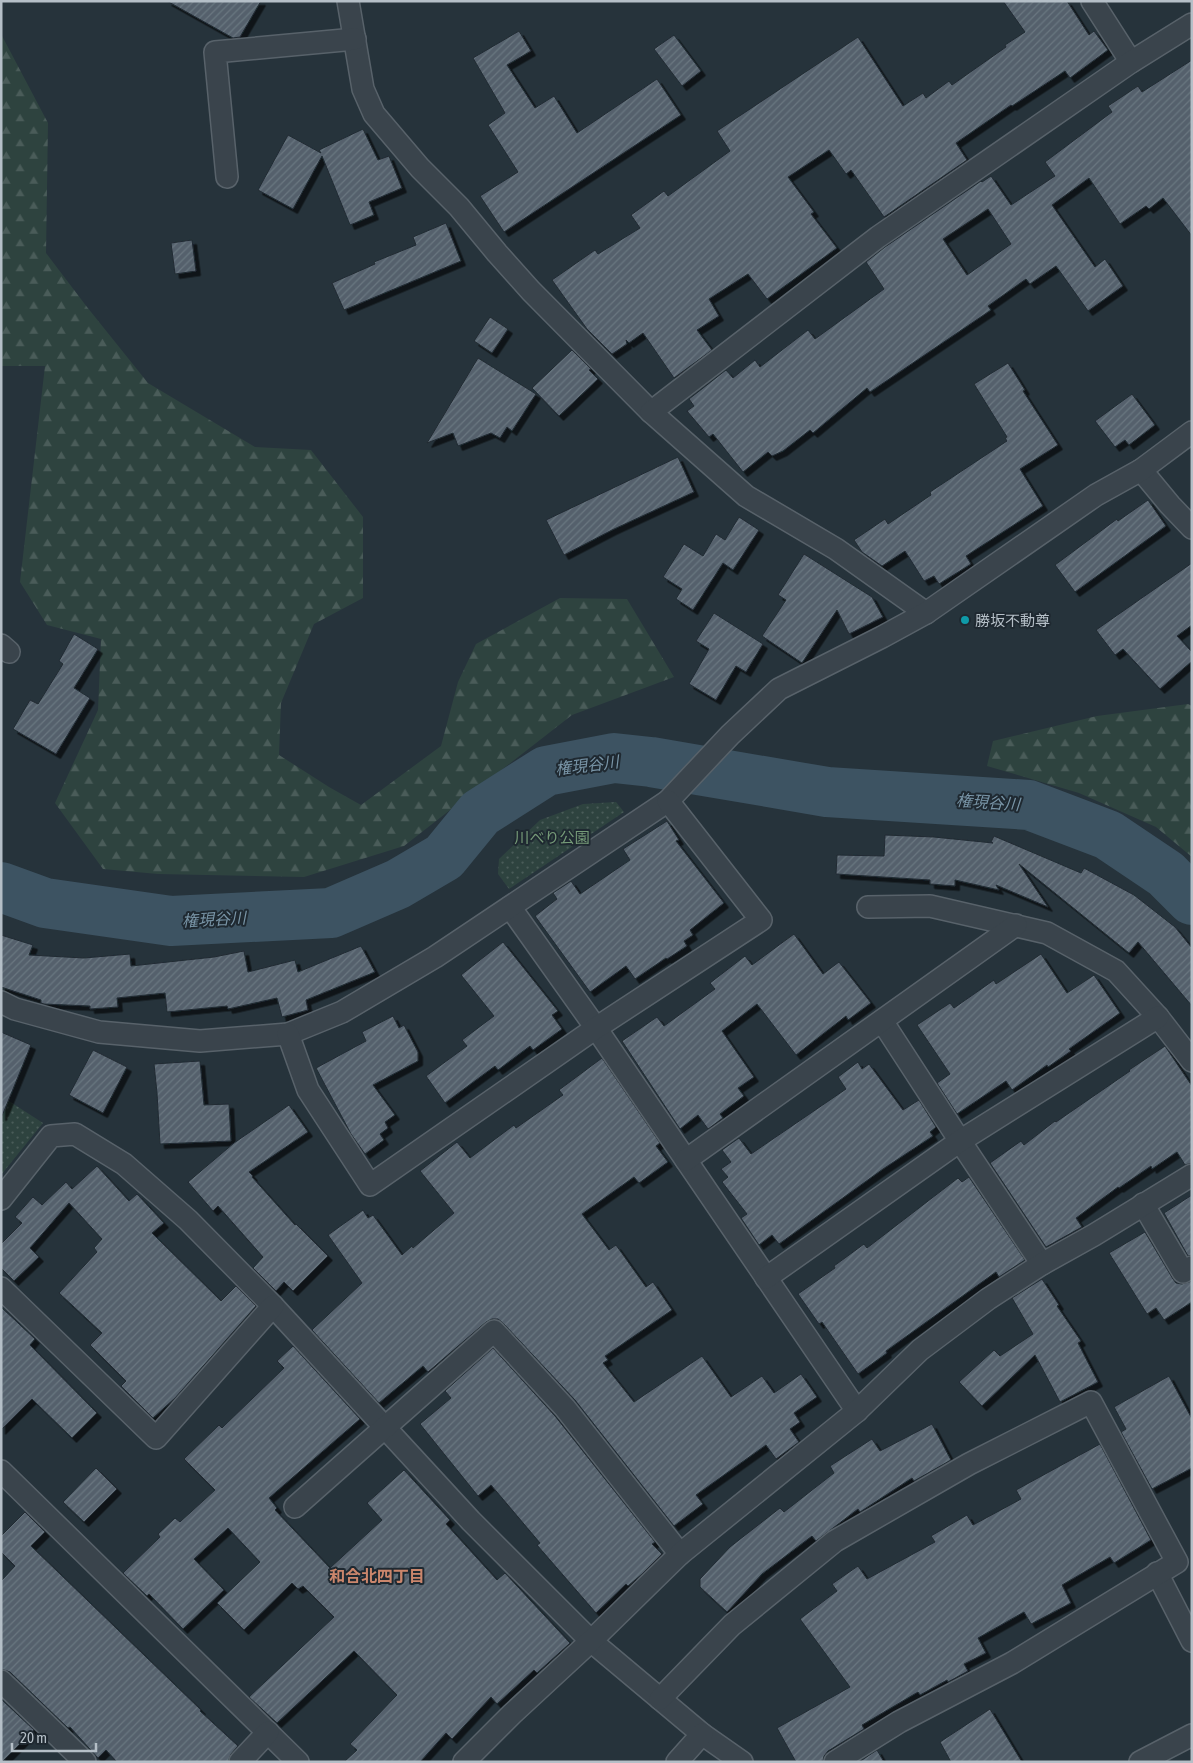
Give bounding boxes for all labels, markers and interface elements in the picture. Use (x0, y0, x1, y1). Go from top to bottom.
place label: 勝坂不動尊 (975, 612, 1050, 629)
marker: 勝坂不動尊 (959, 614, 971, 626)
water label: 権現谷川 (554, 752, 622, 778)
water label: 権現谷川 (955, 791, 1023, 813)
park label: 川べり公園 (514, 829, 590, 846)
water label: 権現谷川 (182, 908, 248, 930)
district label: 和合北四丁目 (329, 1567, 425, 1585)
scale bar (12, 1720, 96, 1752)
text: 20 m (20, 1729, 47, 1746)

